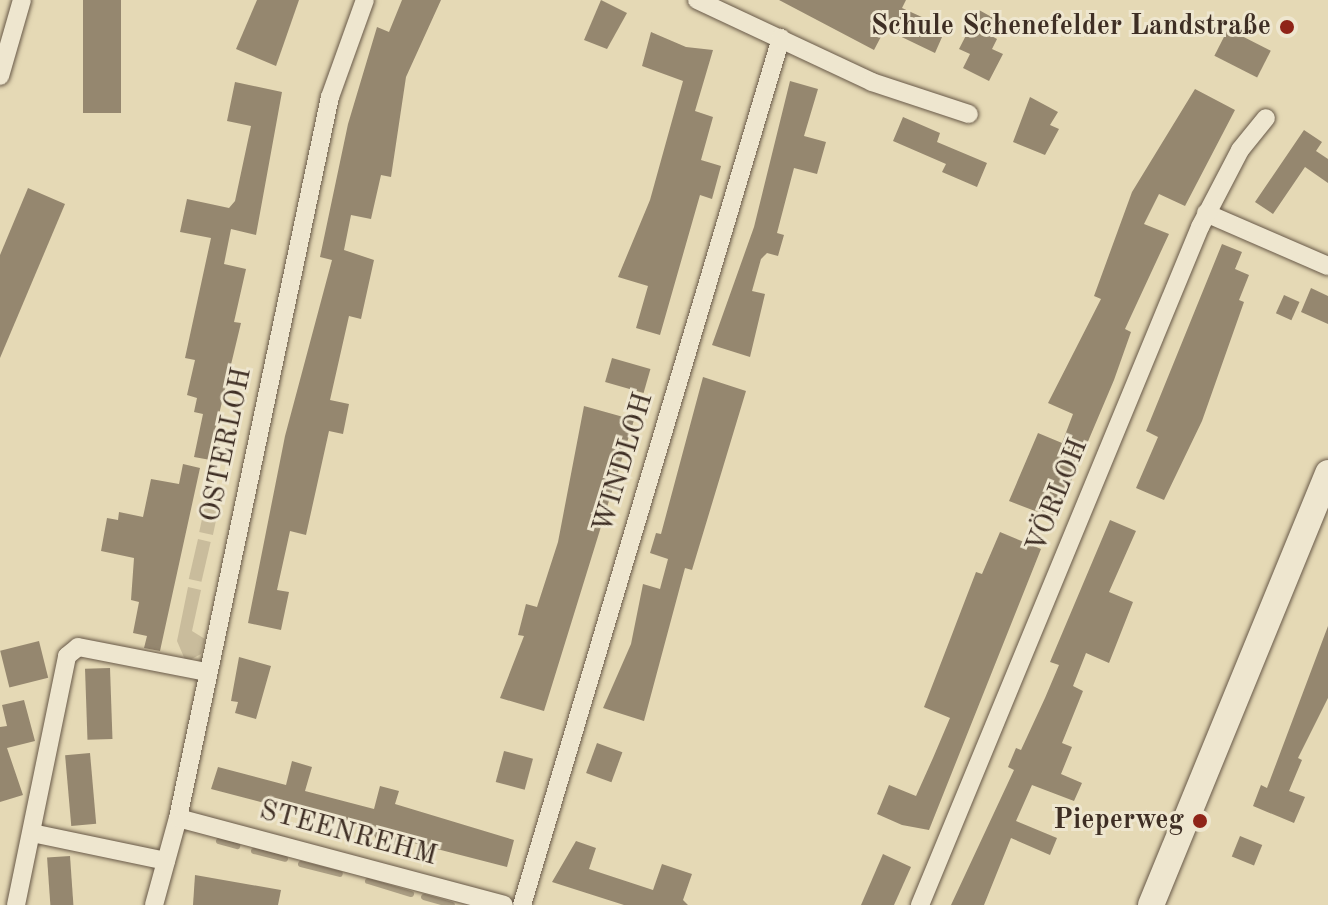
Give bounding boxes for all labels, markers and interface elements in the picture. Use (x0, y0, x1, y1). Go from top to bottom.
place label: Schule Schenefelder Landstraße (871, 10, 1271, 44)
marker: Schule Schenefelder Landstraße (1278, 18, 1296, 36)
street label: OSTERLOH (194, 365, 260, 525)
street label: WINDLOH (587, 389, 661, 537)
street label: VÖRLOH (1020, 434, 1096, 558)
street label: STEENREHM (256, 794, 440, 874)
place label: Pieperweg (1053, 804, 1184, 838)
marker: Pieperweg (1191, 812, 1209, 830)

